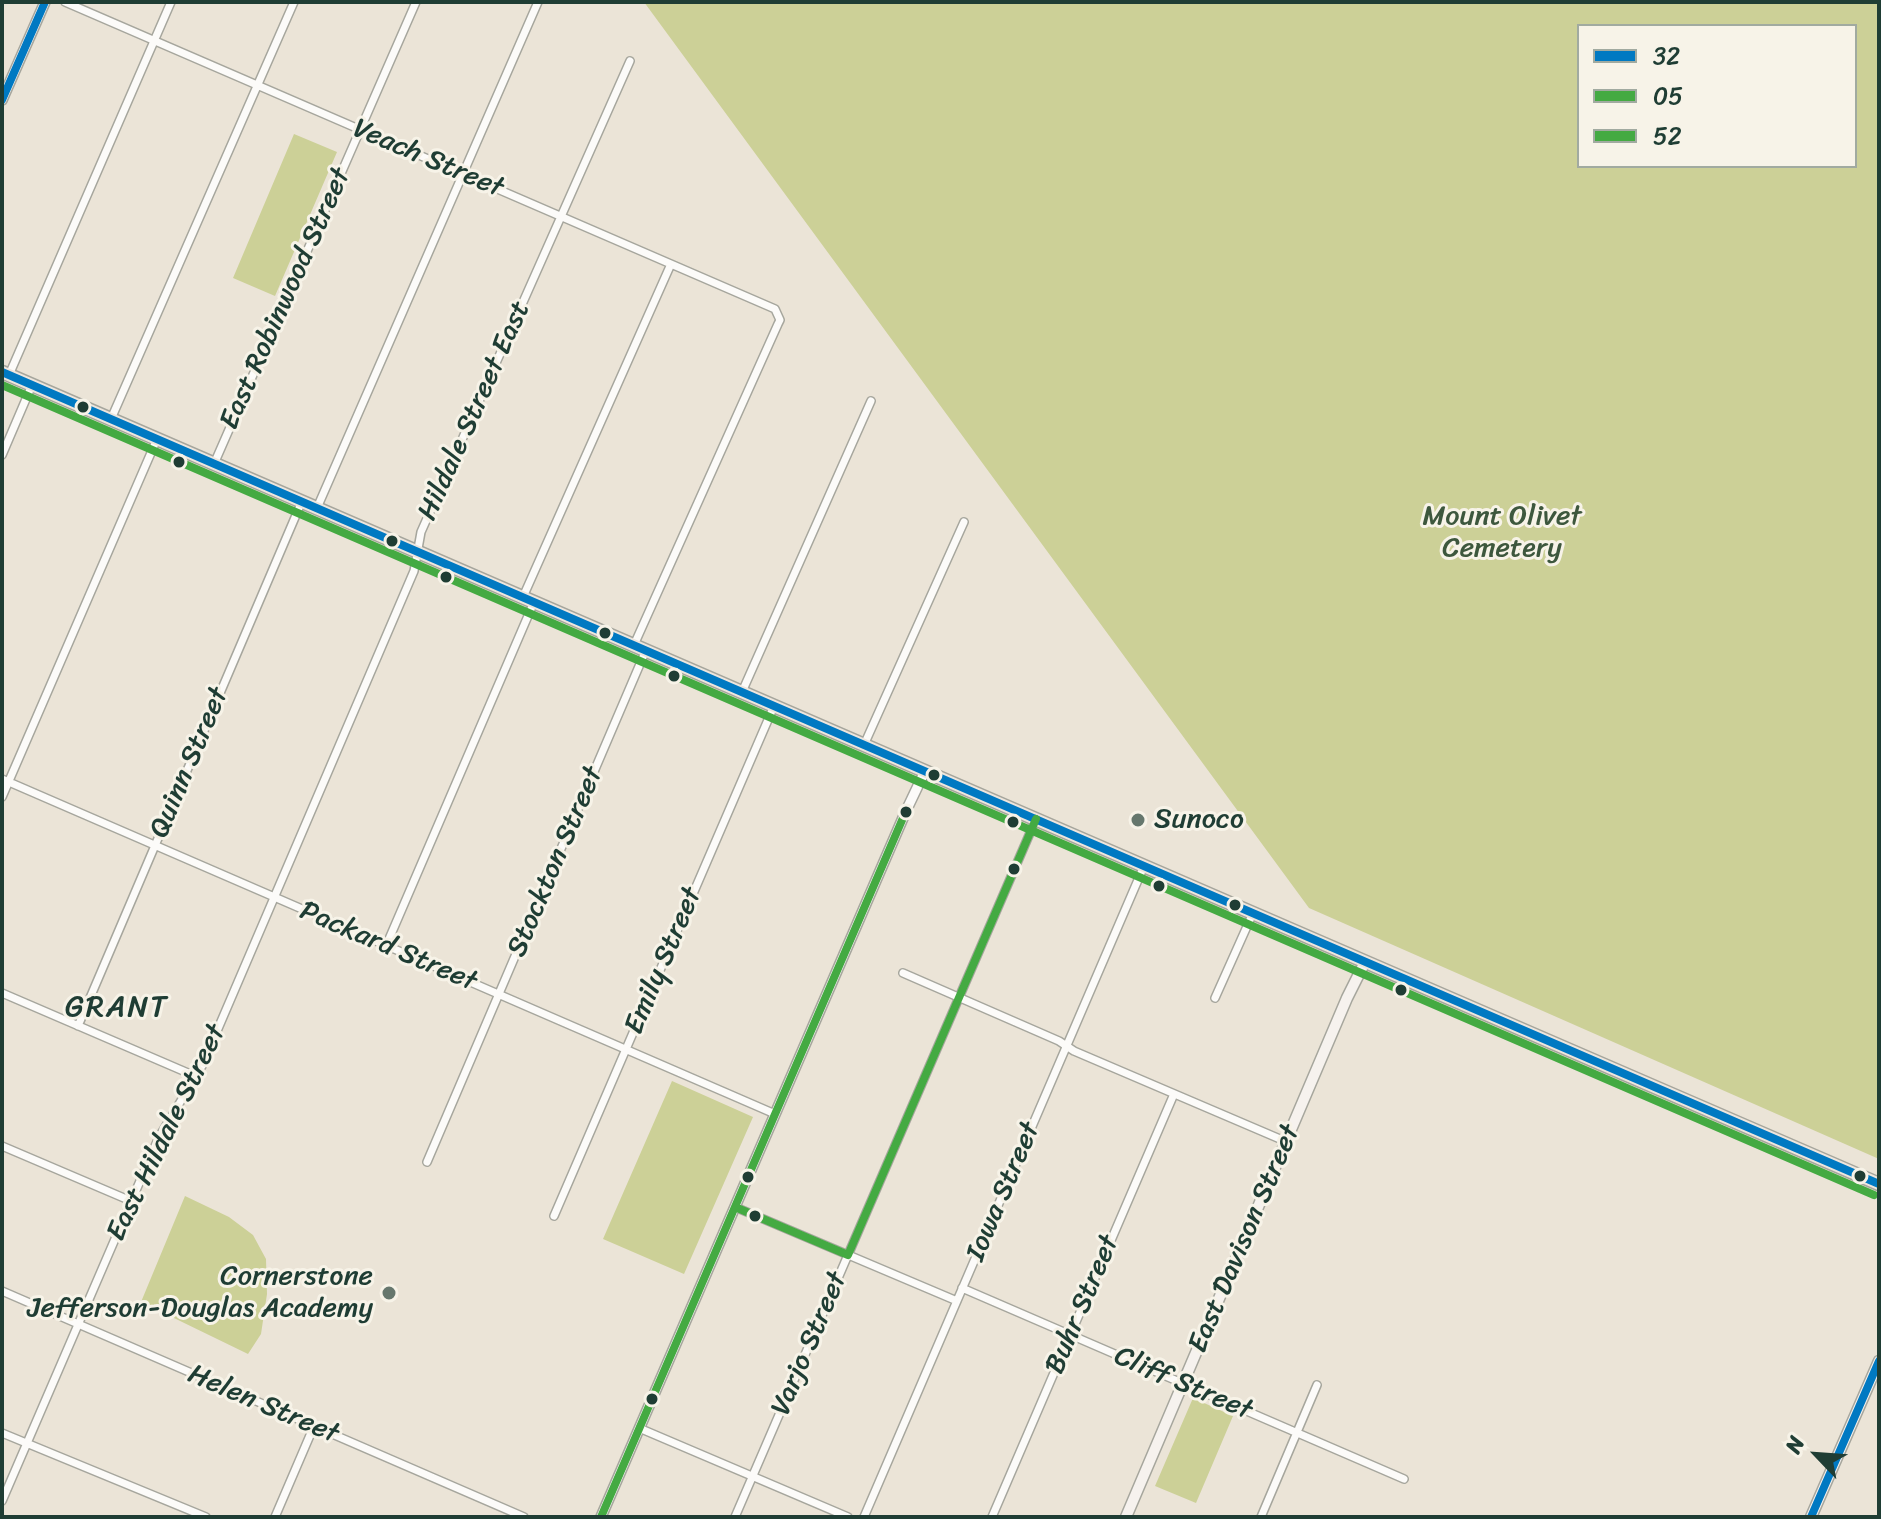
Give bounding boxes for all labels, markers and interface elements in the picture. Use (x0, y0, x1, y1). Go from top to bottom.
legend (1577, 24, 1857, 168)
text: 32 (1653, 35, 1680, 77)
text: 05 (1653, 75, 1683, 117)
street label: Veach Street (348, 112, 508, 206)
text: 52 (1653, 115, 1682, 157)
street label: East Robinwood Street (213, 163, 359, 435)
street label: Hildale Street East (412, 296, 538, 526)
unlabelled marker (75, 399, 91, 415)
unlabelled marker (171, 454, 187, 470)
park label: Mount Olivet Cemetery (1422, 500, 1582, 566)
unlabelled marker (384, 533, 400, 549)
unlabelled marker (438, 569, 454, 585)
unlabelled marker (597, 625, 613, 641)
unlabelled marker (666, 668, 682, 684)
street label: Quinn Street (143, 683, 237, 843)
street label: Stockton Street (501, 762, 611, 962)
unlabelled marker (926, 767, 942, 783)
place label: Sunoco (1154, 803, 1244, 837)
unlabelled marker (898, 804, 914, 820)
marker: Sunoco (1129, 811, 1147, 829)
unlabelled marker (1005, 814, 1021, 830)
unlabelled marker (1006, 861, 1022, 877)
unlabelled marker (1151, 878, 1167, 894)
street label: Emily Street (618, 883, 710, 1039)
street label: Packard Street (295, 895, 481, 999)
unlabelled marker (1227, 897, 1243, 913)
unlabelled marker (1393, 982, 1409, 998)
district label: GRANT (65, 990, 169, 1026)
street label: East Hildale Street (100, 1019, 234, 1247)
street label: Iowa Street (960, 1118, 1048, 1266)
street label: East Davison Street (1182, 1120, 1308, 1358)
unlabelled marker (1852, 1168, 1868, 1184)
unlabelled marker (740, 1169, 756, 1185)
unlabelled marker (747, 1208, 763, 1224)
street label: Buhr Street (1039, 1231, 1127, 1379)
place label: Cornerstone Jefferson-Douglas Academy (27, 1260, 373, 1326)
street label: Varjo Street (765, 1267, 855, 1421)
marker: Cornerstone Jefferson-Douglas Academy (380, 1284, 398, 1302)
street label: Cliff Street (1109, 1340, 1257, 1428)
street label: Helen Street (183, 1358, 343, 1452)
unlabelled marker (644, 1391, 660, 1407)
north arrow (1777, 1415, 1857, 1495)
text: N (1774, 1429, 1816, 1460)

